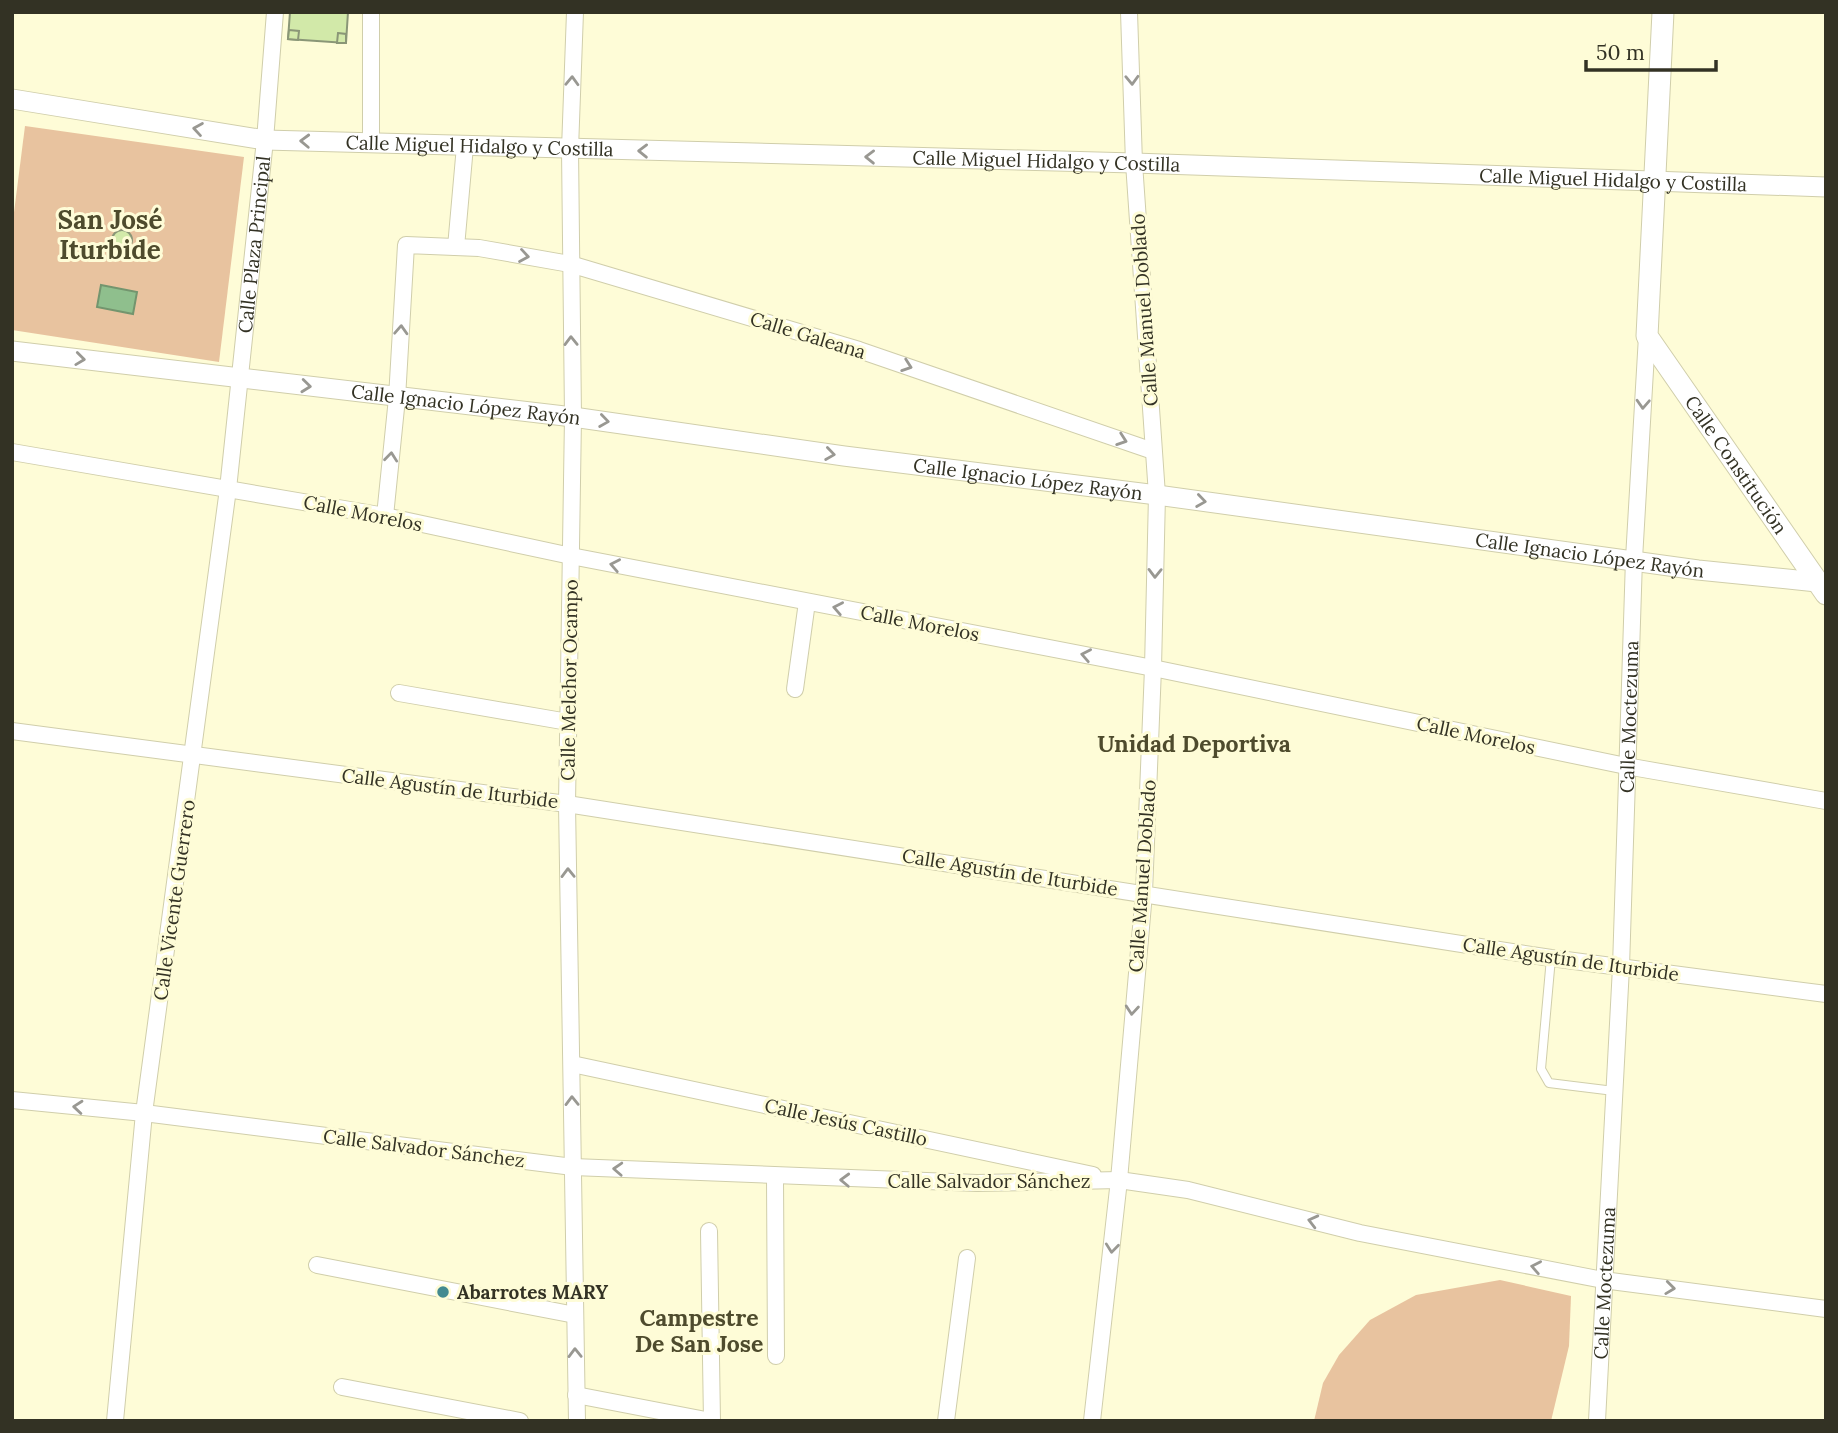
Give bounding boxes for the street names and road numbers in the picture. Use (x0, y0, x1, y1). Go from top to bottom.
street label: Calle Miguel Hidalgo y Costilla (345, 130, 614, 161)
street label: Calle Miguel Hidalgo y Costilla (912, 145, 1181, 177)
street label: Calle Plaza Principal (233, 155, 275, 334)
street label: Calle Miguel Hidalgo y Costilla (1479, 163, 1748, 196)
street label: Calle Manuel Doblado (1125, 213, 1163, 407)
street label: Calle Galeana (747, 306, 869, 364)
street label: Calle Ignacio López Rayón (350, 379, 582, 430)
street label: Calle Constitución (1680, 391, 1793, 539)
street label: Calle Ignacio López Rayón (912, 453, 1144, 505)
street label: Calle Morelos (302, 490, 425, 536)
street label: Calle Ignacio López Rayón (1474, 527, 1705, 583)
street label: Calle Melchor Ocampo (555, 579, 583, 781)
street label: Calle Morelos (859, 600, 982, 646)
street label: Calle Moctezuma (1615, 640, 1643, 793)
street label: Calle Morelos (1415, 711, 1538, 759)
street label: Calle Agustín de Iturbide (340, 763, 560, 813)
street label: Calle Manuel Doblado (1123, 779, 1161, 973)
street label: Calle Vicente Guerrero (148, 798, 200, 1002)
street label: Calle Agustín de Iturbide (900, 843, 1120, 901)
street label: Calle Agustín de Iturbide (1461, 932, 1681, 986)
street label: Calle Jesús Castillo (762, 1093, 930, 1151)
street label: Calle Salvador Sánchez (322, 1124, 526, 1172)
street label: Calle Salvador Sánchez (888, 1169, 1090, 1193)
street label: Calle Moctezuma (1588, 1206, 1620, 1360)

